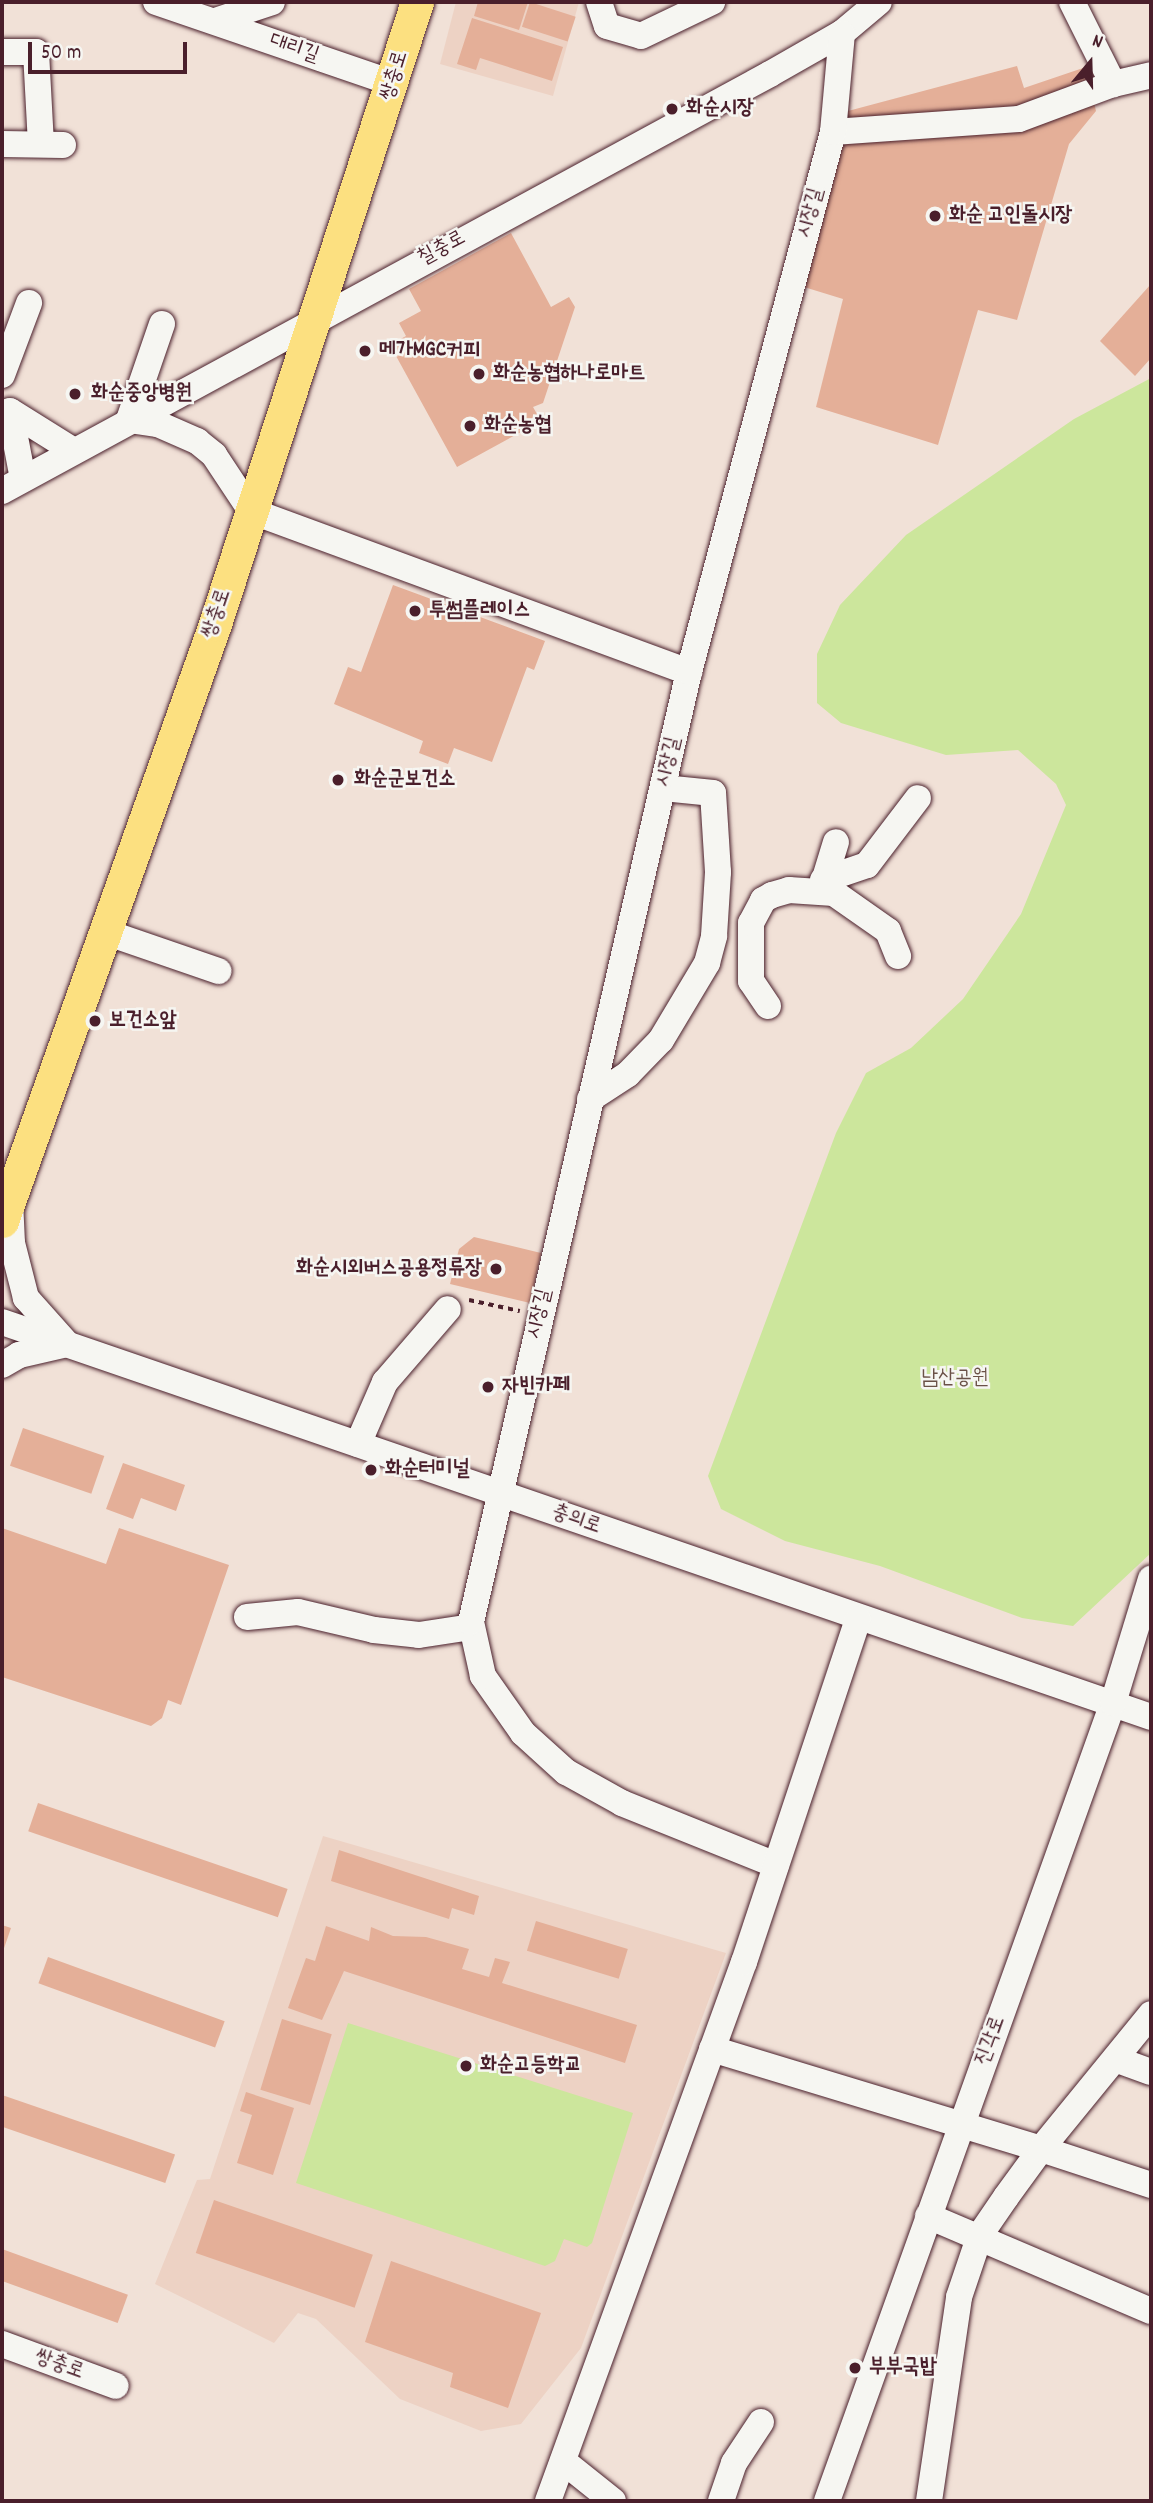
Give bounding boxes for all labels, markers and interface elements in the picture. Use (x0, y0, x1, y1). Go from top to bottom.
scale bar (32, 28, 191, 72)
north arrow (1055, 28, 1125, 98)
text: N (1088, 28, 1106, 57)
street label: 대리길 (266, 29, 322, 69)
text: 50 m (41, 39, 81, 69)
street label: 쌍충로 (376, 48, 414, 104)
place label: 화순시장 (686, 96, 754, 122)
marker: 화순시장 (664, 101, 680, 117)
street label: 시장길 (792, 185, 830, 241)
place label: 화순 고인돌시장 (949, 203, 1072, 229)
marker: 화순 고인돌시장 (927, 208, 943, 224)
street label: 칠충로 (414, 226, 470, 272)
place label: 메가MGC커피 (379, 338, 480, 364)
marker: 메가MGC커피 (357, 343, 373, 359)
place label: 화순농협하나로마트 (493, 361, 645, 387)
marker: 화순농협하나로마트 (471, 366, 487, 382)
place label: 화순중앙병원 (91, 381, 192, 407)
marker: 화순중앙병원 (65, 384, 85, 404)
place label: 화순농협 (484, 413, 552, 439)
marker: 화순농협 (462, 418, 478, 434)
street label: 쌍충로 (197, 586, 237, 642)
place label: 투썸플레이스 (429, 598, 530, 624)
marker: 투썸플레이스 (407, 603, 423, 619)
street label: 시장길 (651, 734, 687, 790)
place label: 화순군보건소 (354, 767, 455, 793)
marker: 화순군보건소 (328, 770, 348, 790)
place label: 보건소앞 (109, 1008, 177, 1034)
marker: 보건소앞 (87, 1013, 103, 1029)
place label: 화순시외버스공용정류장 (296, 1256, 482, 1282)
marker: 화순시외버스공용정류장 (488, 1261, 504, 1277)
street label: 시장길 (522, 1286, 558, 1342)
park label: 남산공원 (921, 1366, 989, 1392)
place label: 자빈카페 (502, 1374, 570, 1400)
marker: 자빈카페 (480, 1379, 496, 1395)
place label: 화순터미널 (385, 1457, 469, 1483)
marker: 화순터미널 (363, 1462, 379, 1478)
street label: 충의로 (548, 1500, 604, 1540)
street label: 진각로 (970, 2013, 1012, 2069)
place label: 화순고등학교 (480, 2053, 581, 2079)
marker: 화순고등학교 (458, 2058, 474, 2074)
street label: 쌍충로 (31, 2344, 87, 2386)
place label: 부부국밥 (869, 2355, 937, 2381)
marker: 부부국밥 (847, 2360, 863, 2376)

